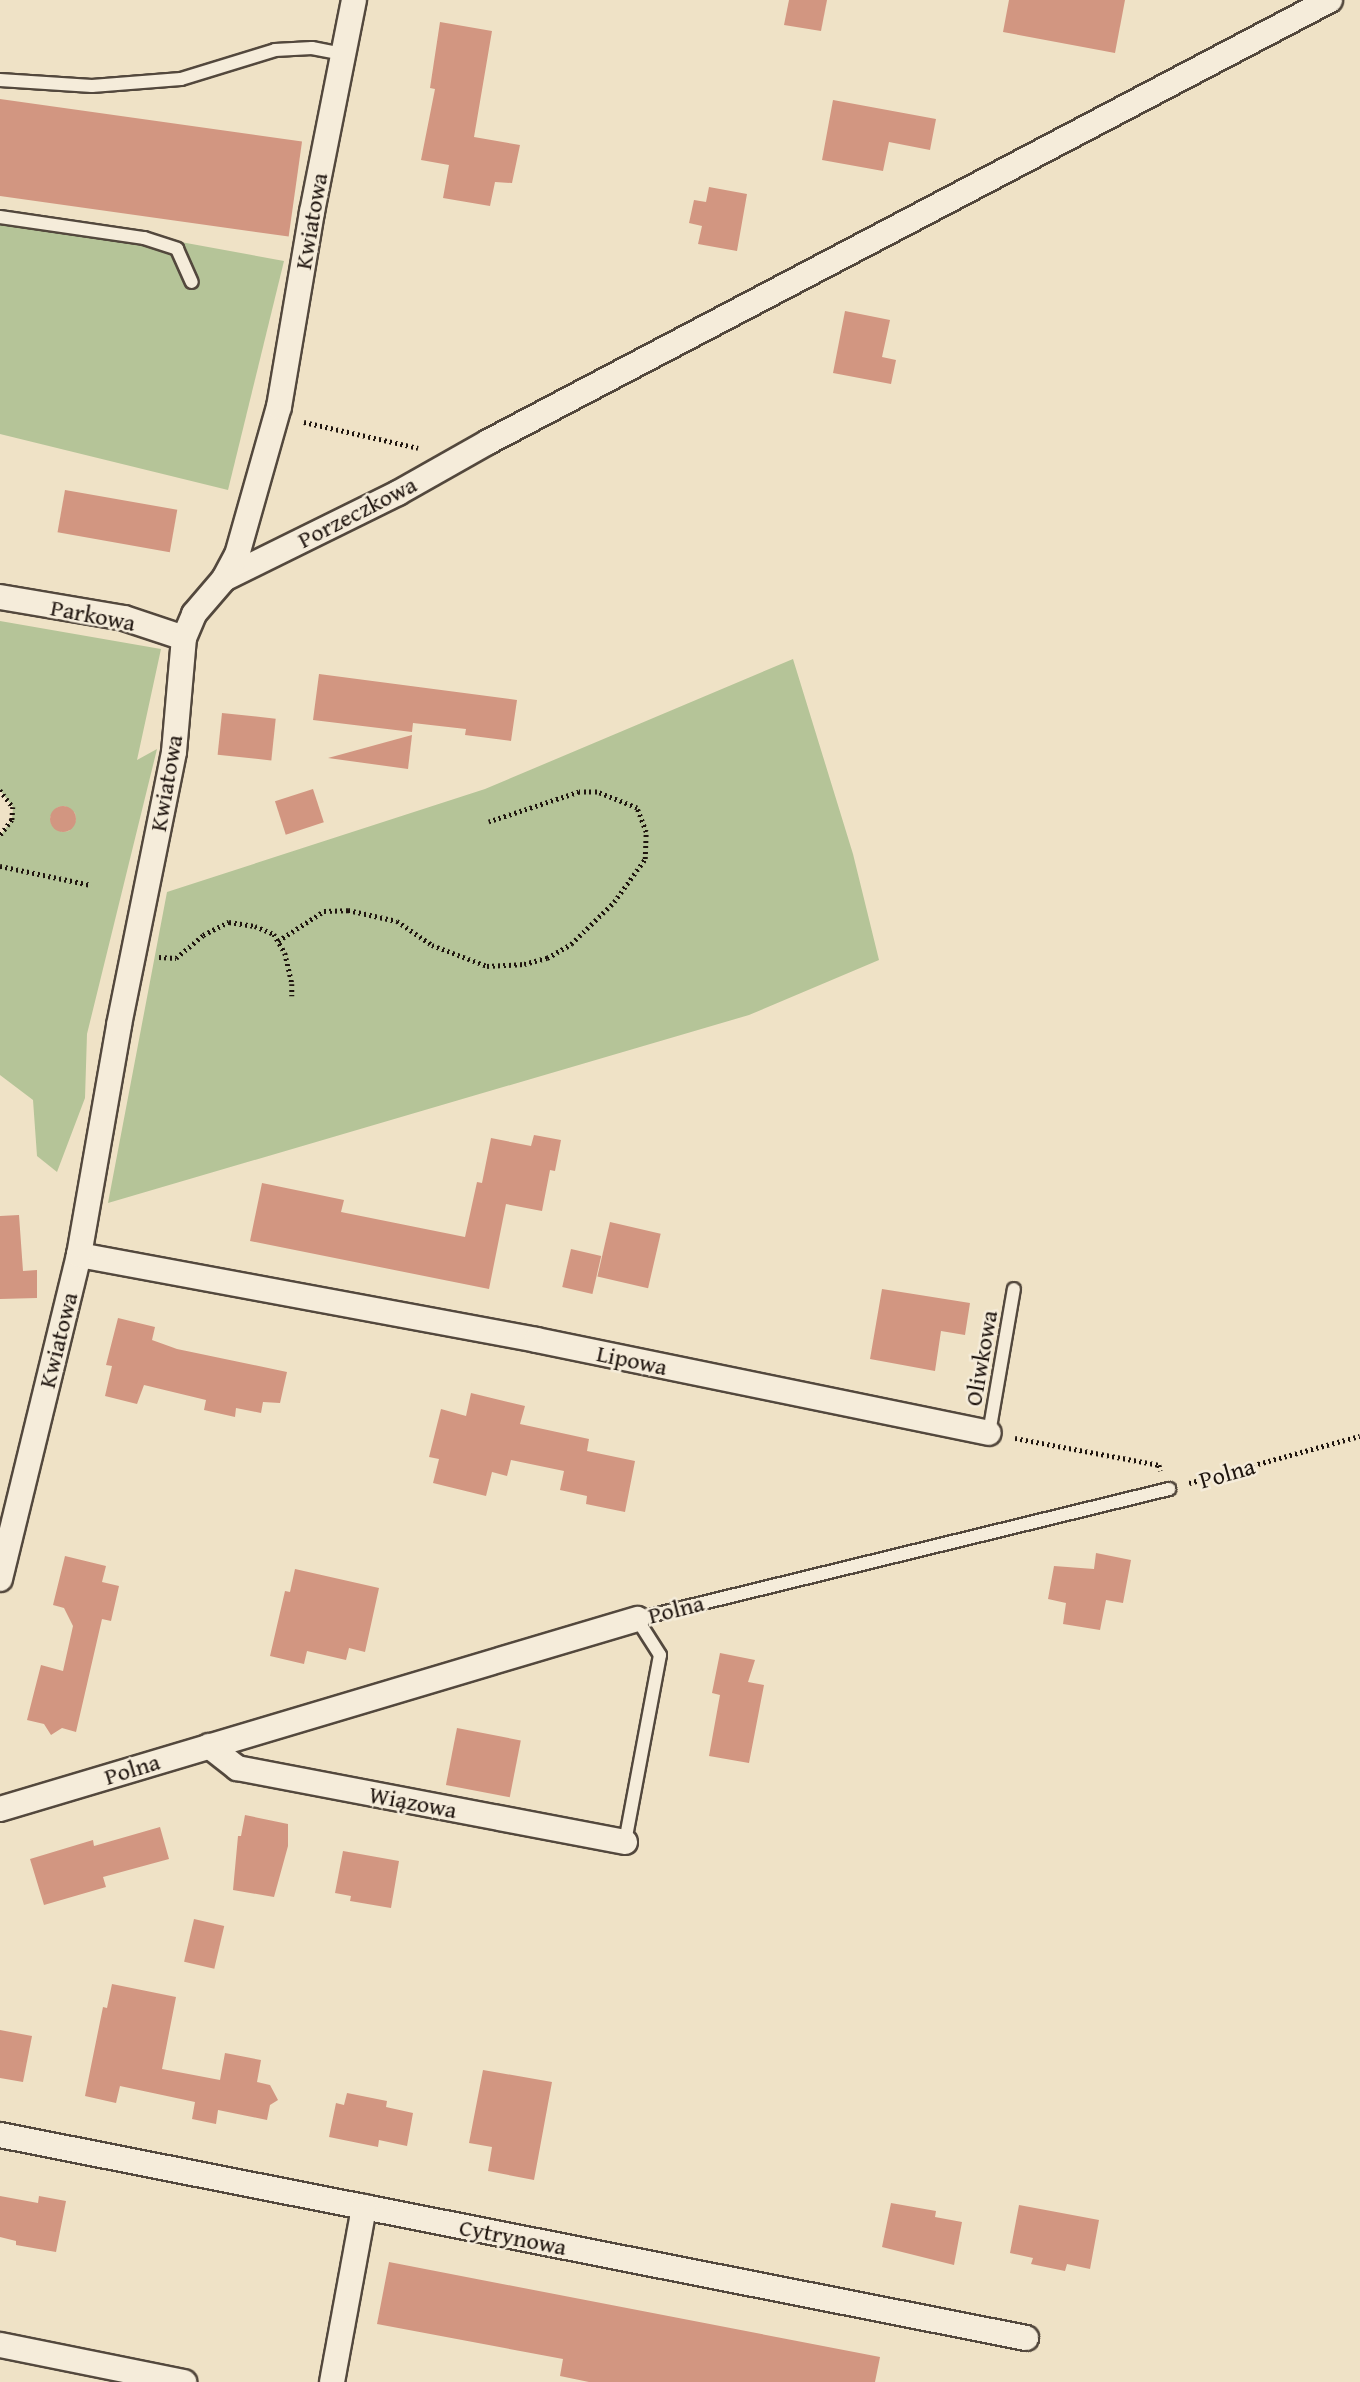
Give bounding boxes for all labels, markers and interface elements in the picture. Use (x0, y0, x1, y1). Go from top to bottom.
street label: Kwiatowa (288, 170, 334, 272)
street label: Porzeczkowa (293, 470, 421, 554)
street label: Parkowa (48, 593, 138, 637)
street label: Kwiatowa (143, 732, 189, 834)
street label: Kwiatowa (32, 1289, 84, 1391)
street label: Oliwkowa (958, 1308, 1004, 1408)
street label: Lipowa (594, 1339, 670, 1381)
street label: Polna (1196, 1451, 1258, 1495)
street label: Polna (645, 1588, 707, 1630)
street label: Polna (101, 1747, 163, 1791)
street label: Wiązowa (367, 1779, 459, 1825)
street label: Cytrynowa (457, 2212, 569, 2262)

